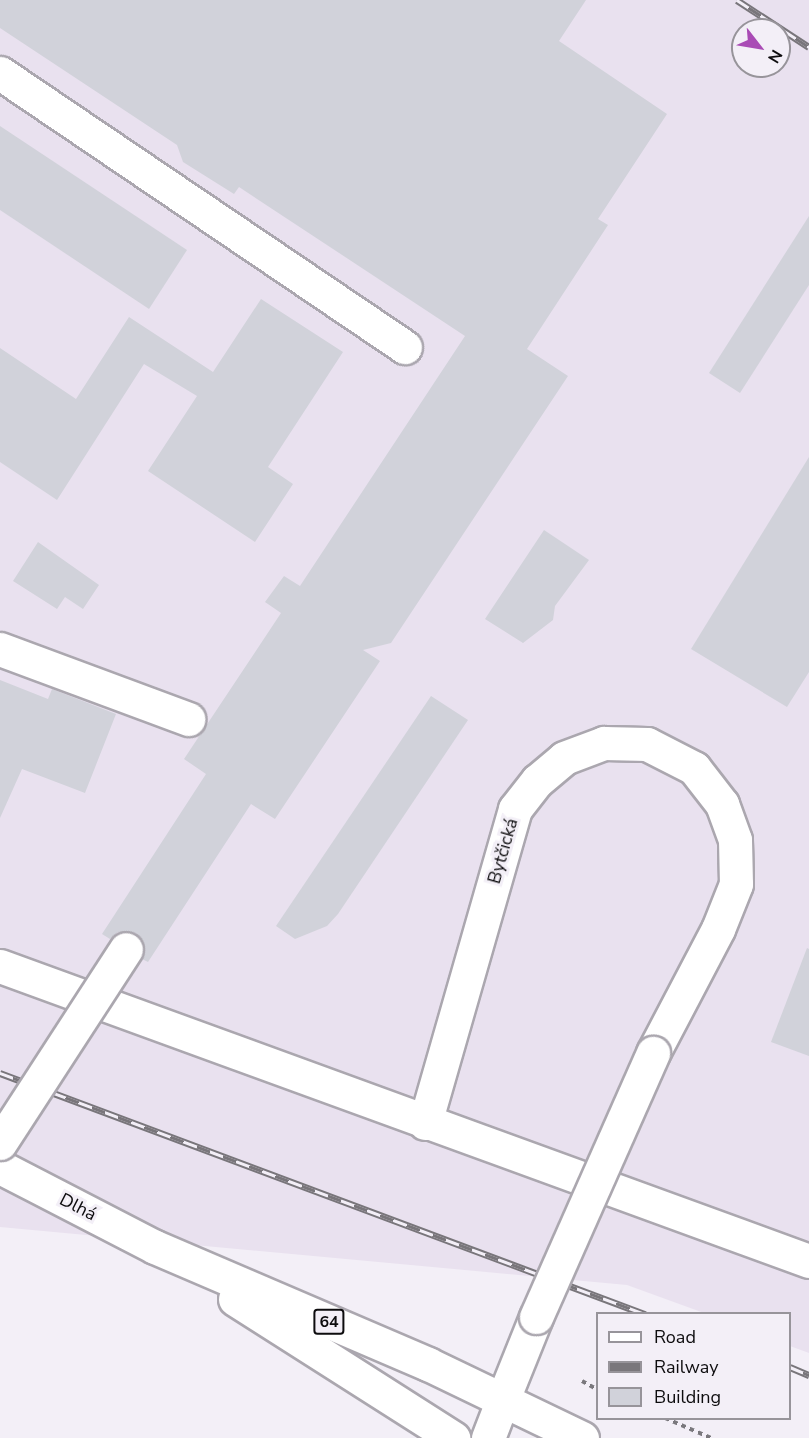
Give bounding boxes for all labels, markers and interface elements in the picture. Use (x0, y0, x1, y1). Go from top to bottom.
north arrow (731, 18, 791, 78)
text: N (762, 45, 787, 67)
street label: Bytčická (483, 816, 523, 886)
street label: Dlhá (56, 1189, 100, 1225)
road number: 64 (312, 1309, 346, 1335)
legend (596, 1312, 791, 1420)
text: Road (654, 1325, 696, 1349)
text: Railway (654, 1355, 719, 1379)
text: Building (654, 1385, 721, 1409)

